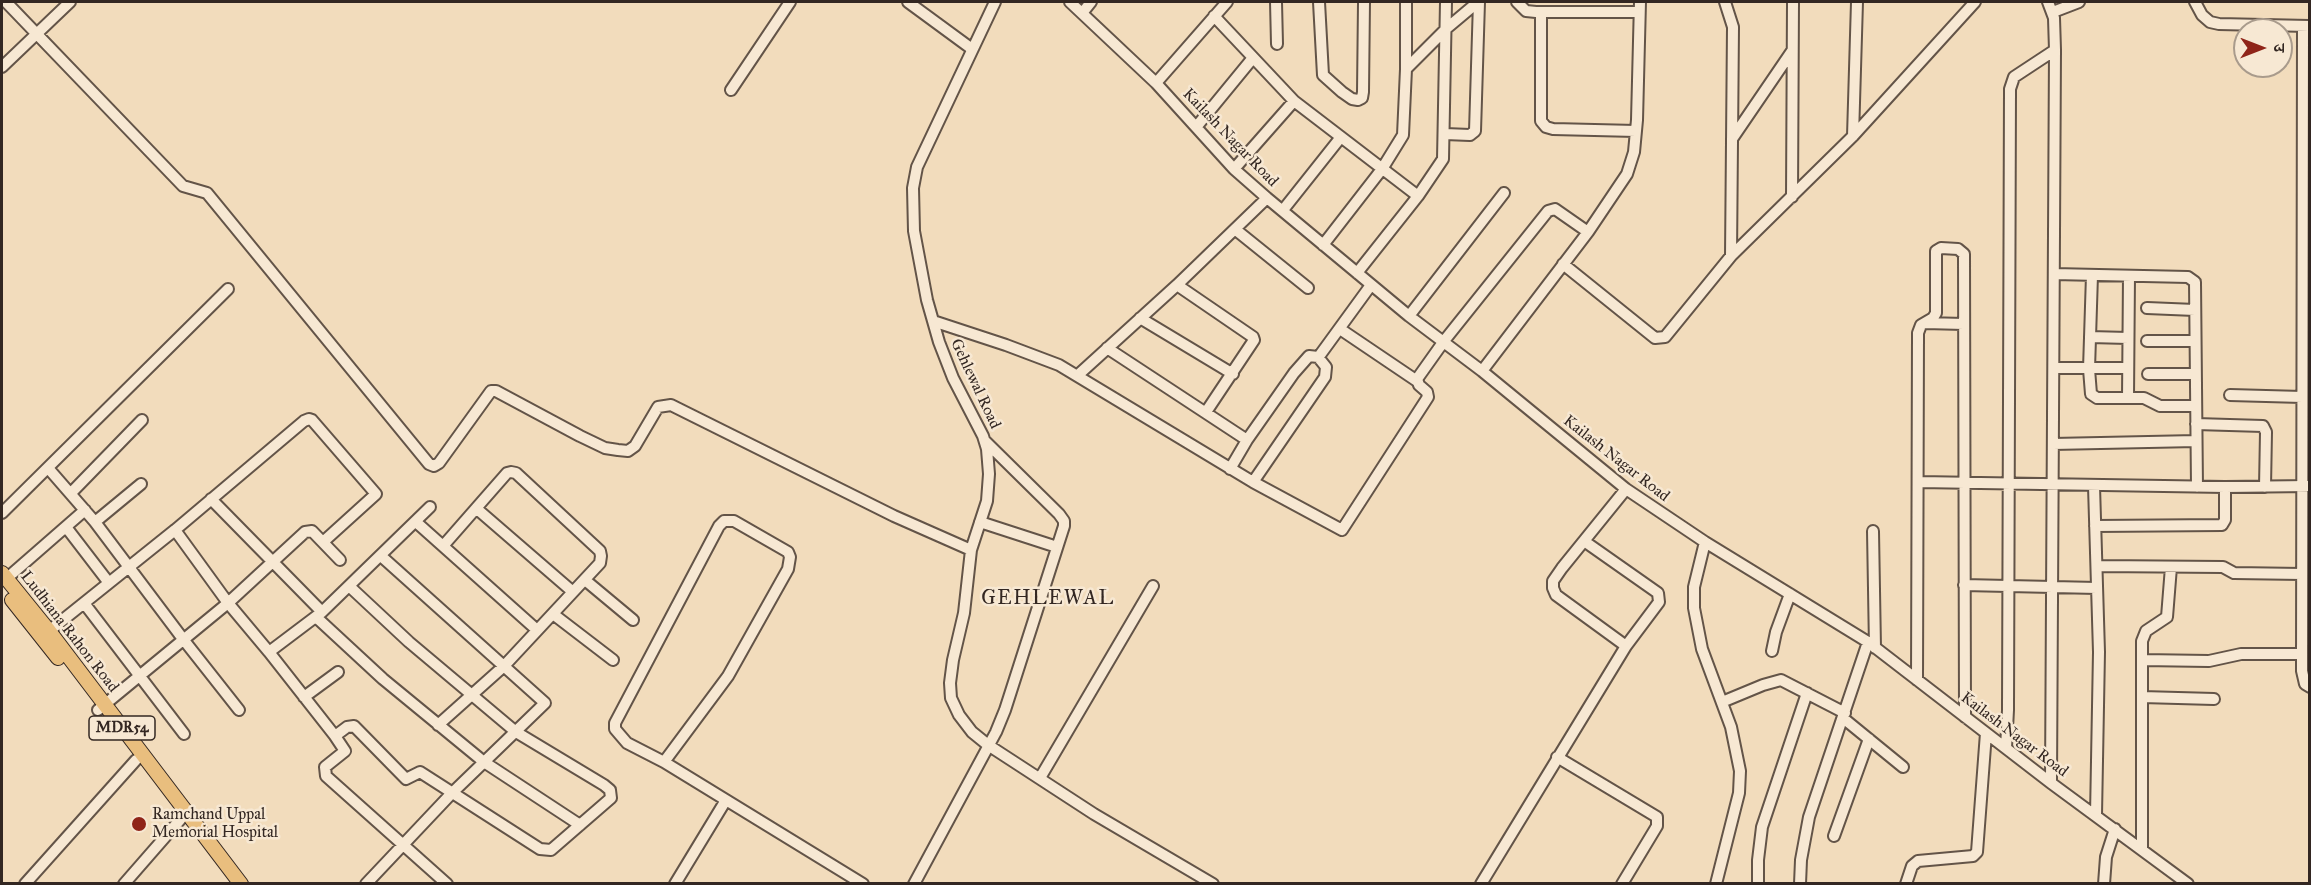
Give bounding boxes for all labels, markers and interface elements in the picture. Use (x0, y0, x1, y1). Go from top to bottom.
north arrow (2233, 18, 2293, 78)
text: उ (2270, 44, 2289, 52)
street label: Kailash Nagar Road (1178, 85, 1282, 191)
street label: Gehlewal Road (946, 336, 1004, 432)
street label: Kailash Nagar Road (1559, 412, 1673, 506)
street label: Ludhiana Rahon Road (16, 568, 122, 696)
district label: GEHLEWAL (981, 587, 1115, 611)
street label: Kailash Nagar Road (1957, 688, 2071, 782)
road number: MDR54 (89, 716, 155, 740)
place label: Ramchand Uppal Memorial Hospital (152, 805, 278, 843)
marker: Ramchand Uppal Memorial Hospital (130, 815, 148, 833)

